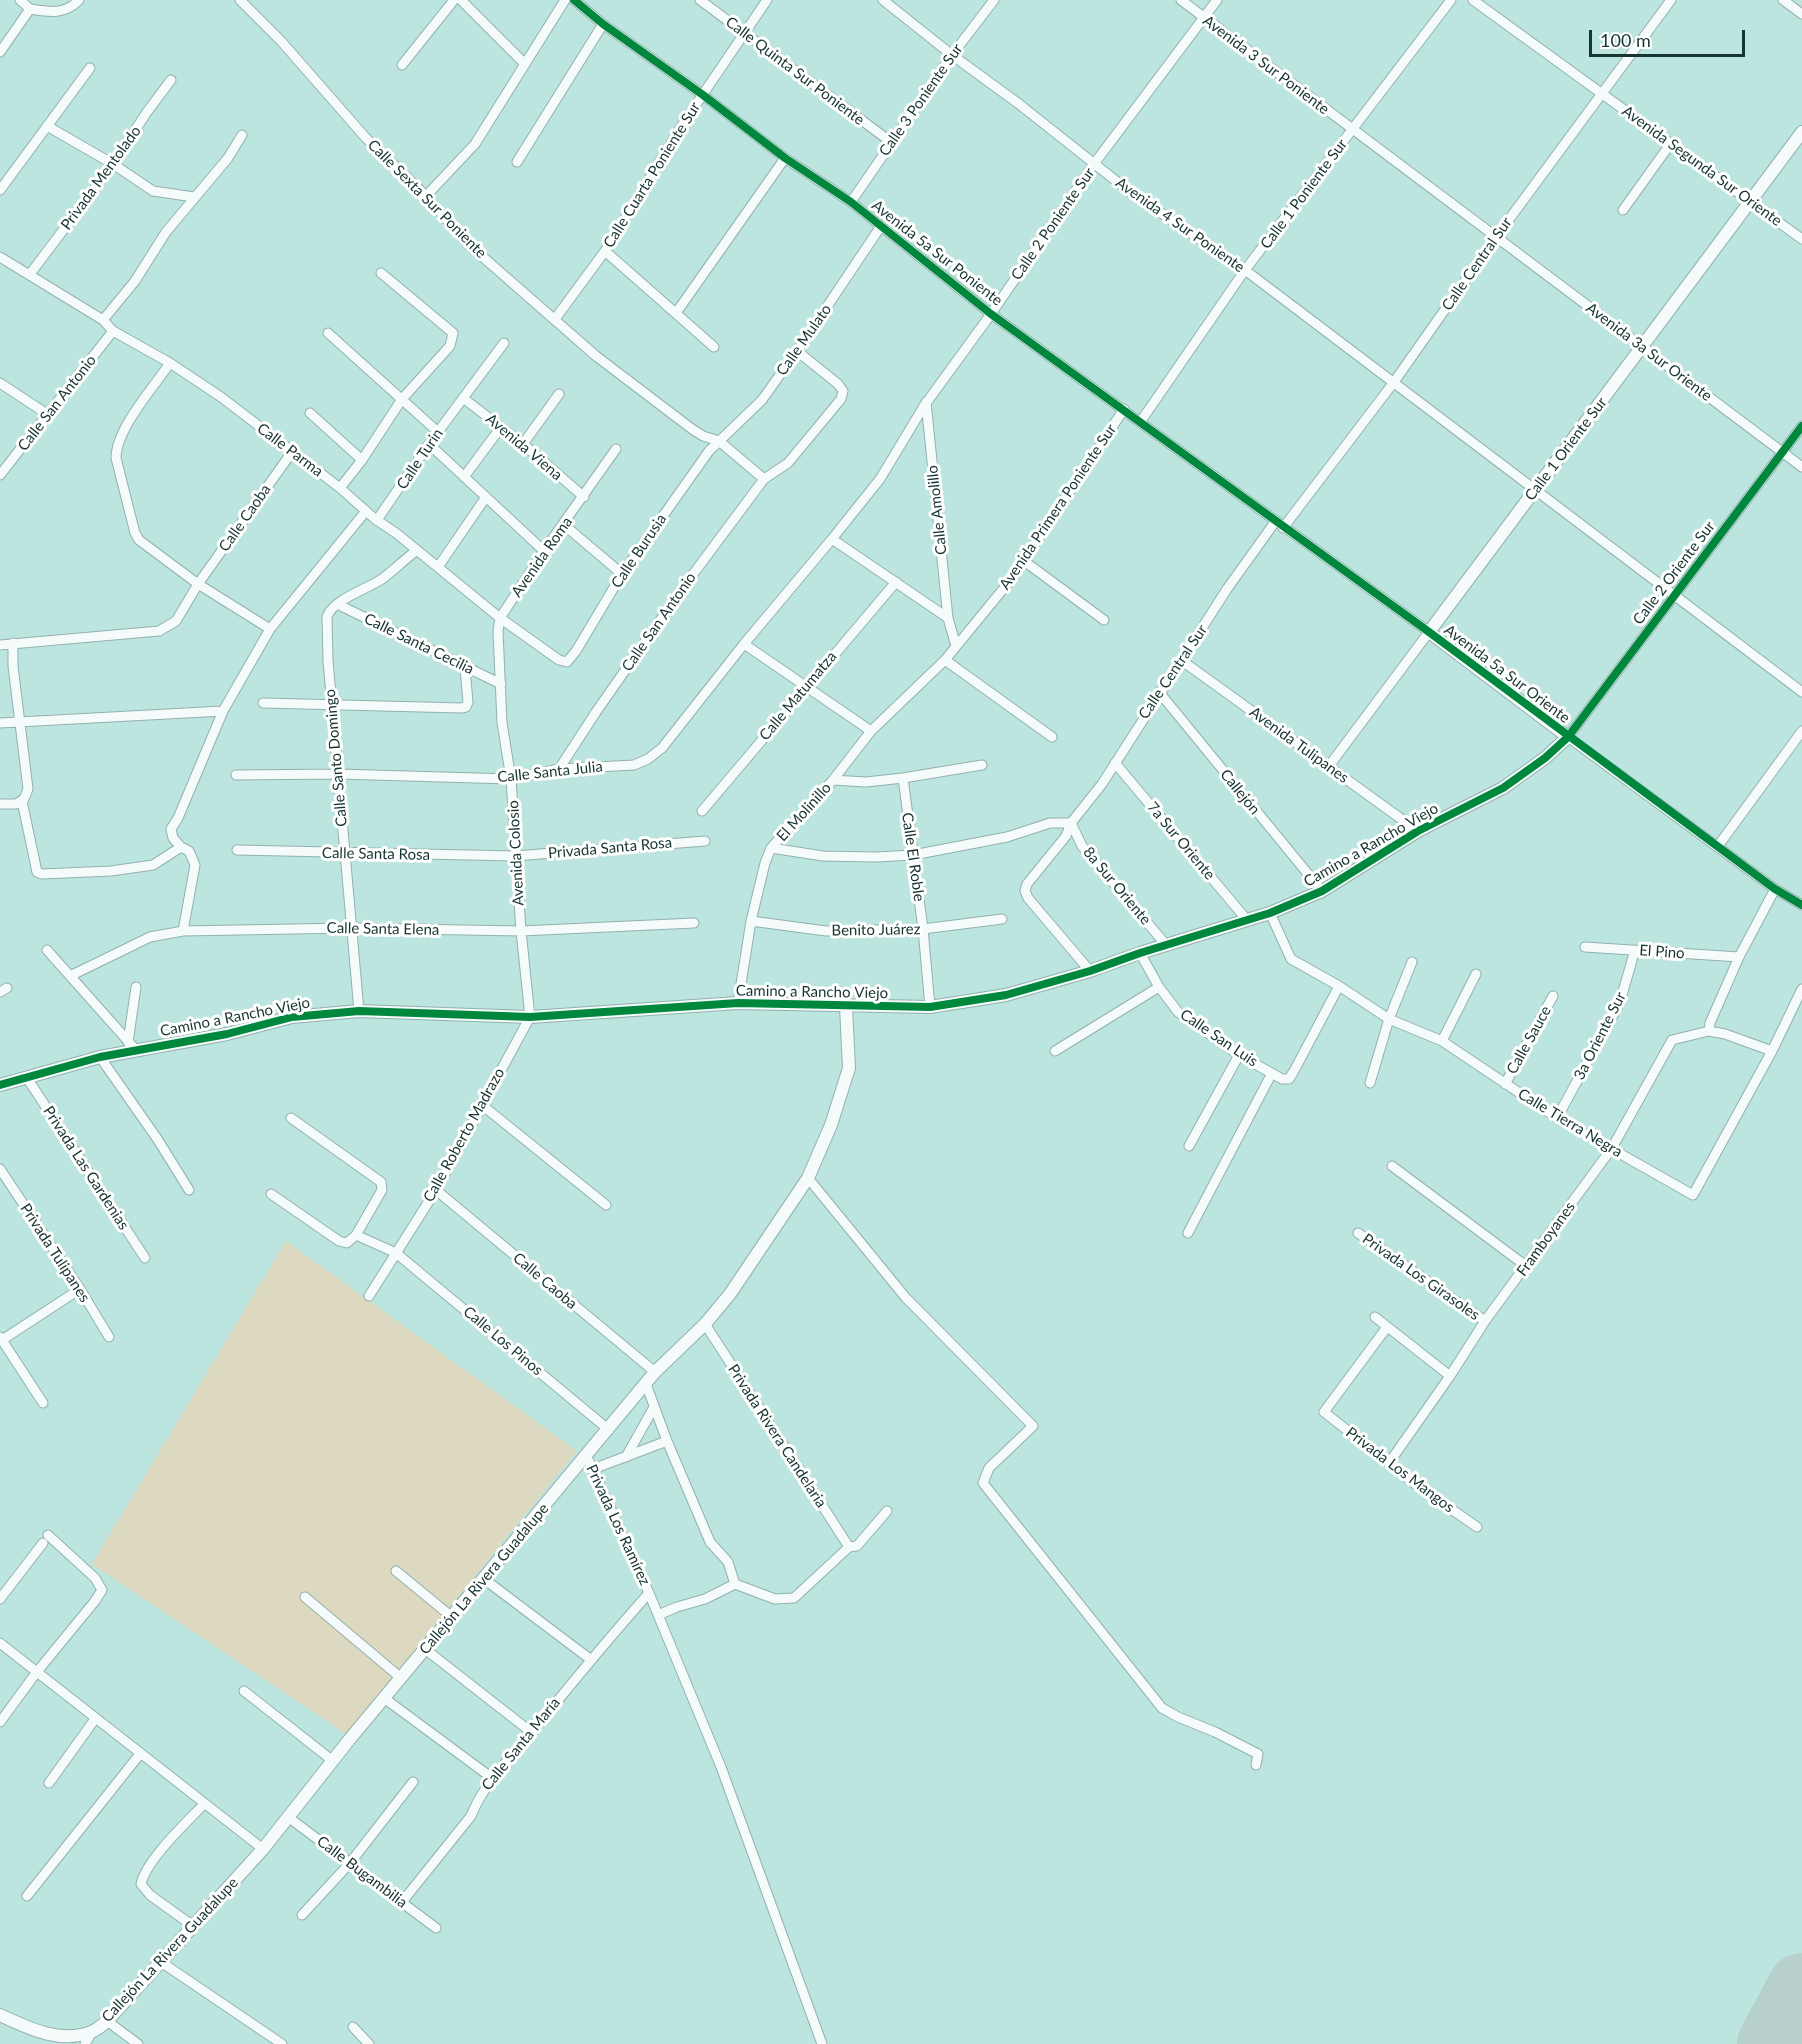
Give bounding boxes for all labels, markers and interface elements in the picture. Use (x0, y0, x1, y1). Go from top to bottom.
street label: Avenida 3 Sur Poniente (1199, 12, 1333, 118)
street label: Calle Quinta Sur Poniente (722, 13, 868, 129)
scale bar (1592, 18, 1748, 56)
text: 100 m (1600, 29, 1651, 51)
street label: Calle 3 Poniente Sur (875, 40, 967, 160)
street label: Calle Cuarta Poniente Sur (600, 99, 704, 251)
street label: Avenida Segunda Sur Oriente (1619, 102, 1785, 230)
street label: Privada Mentolado (57, 122, 145, 234)
street label: Calle 1 Poniente Sur (1257, 135, 1351, 253)
street label: Calle Sexta Sur Poniente (364, 136, 490, 262)
street label: Calle 2 Poniente Sur (1007, 164, 1099, 284)
street label: Avenida 4 Sur Poniente (1112, 174, 1248, 276)
street label: Avenida 5a Sur Poniente (868, 196, 1006, 310)
street label: Calle Central Sur (1438, 214, 1516, 314)
street label: Avenida 3a Sur Oriente (1583, 299, 1715, 405)
street label: Calle Mulato (773, 301, 835, 379)
street label: Calle San Antonio (14, 351, 100, 455)
street label: Calle 1 Oriente Sur (1521, 394, 1611, 504)
street label: Avenida Viena (482, 410, 566, 484)
street label: Calle Parma (254, 419, 326, 481)
street label: Avenida Primera Poniente Sur (996, 421, 1120, 593)
street label: Calle Turin (393, 425, 447, 493)
street label: Calle Amolillo (923, 464, 951, 556)
street label: Calle Caoba (215, 481, 275, 555)
street label: Calle Burusia (608, 510, 670, 592)
street label: Avenida Roma (508, 513, 576, 601)
street label: Calle 2 Oriente Sur (1629, 518, 1719, 628)
street label: Calle San Antonio (618, 569, 700, 675)
street label: Calle Santa Cecilia (361, 610, 477, 678)
street label: Calle Central Sur (1135, 621, 1211, 723)
street label: Avenida 5a Sur Oriente (1441, 621, 1573, 727)
street label: Calle Matumatza (756, 648, 840, 744)
street label: Calle Santo Domingo (321, 688, 351, 828)
street label: Avenida Tulipanes (1246, 703, 1352, 787)
street label: Calle Santa Julia (496, 758, 604, 786)
street label: Callejón (1216, 766, 1264, 818)
street label: El Molinillo (773, 779, 835, 845)
street label: 7a Sur Oriente (1143, 798, 1219, 884)
street label: Camino a Rancho Viejo (1301, 799, 1441, 891)
street label: Avenida Colosio (504, 800, 528, 906)
street label: Calle El Roble (898, 811, 928, 903)
street label: Privada Santa Rosa (547, 834, 673, 862)
street label: 8a Sur Oriente (1079, 843, 1155, 929)
street label: Calle Santa Rosa (322, 844, 430, 864)
street label: Calle Santa Elena (327, 919, 439, 939)
street label: Benito Juárez (831, 920, 921, 940)
street label: El Pino (1639, 941, 1685, 963)
street label: Camino a Rancho Viejo (736, 982, 888, 1002)
street label: 3a Oriente Sur (1570, 989, 1630, 1083)
street label: Camino a Rancho Viejo (159, 994, 311, 1040)
street label: Calle Sauce (1503, 1003, 1555, 1077)
street label: Calle San Luis (1177, 1005, 1261, 1071)
street label: Calle Roberto Madrazo (420, 1065, 508, 1205)
street label: Calle Tierra Negra (1515, 1085, 1625, 1161)
street label: Privada Las Gardenias (39, 1103, 133, 1233)
street label: Framboyanes (1513, 1198, 1579, 1280)
street label: Privada Tulipanes (16, 1200, 94, 1306)
street label: Privada Los Girasoles (1359, 1230, 1483, 1324)
street label: Calle Caoba (509, 1249, 581, 1313)
street label: Calle Los Pinos (460, 1303, 546, 1379)
street label: Privada Rivera Candelaria (724, 1361, 830, 1511)
street label: Privada Los Mangos (1342, 1423, 1458, 1517)
street label: Privada Los Ramírez (582, 1462, 654, 1588)
street label: Callejón La Rivera Guadalupe (416, 1500, 552, 1658)
street label: Calle Santa María (478, 1694, 564, 1794)
street label: Calle Bugambilia (313, 1832, 411, 1912)
street label: Callejón La Rivera Guadalupe (98, 1874, 242, 2026)

